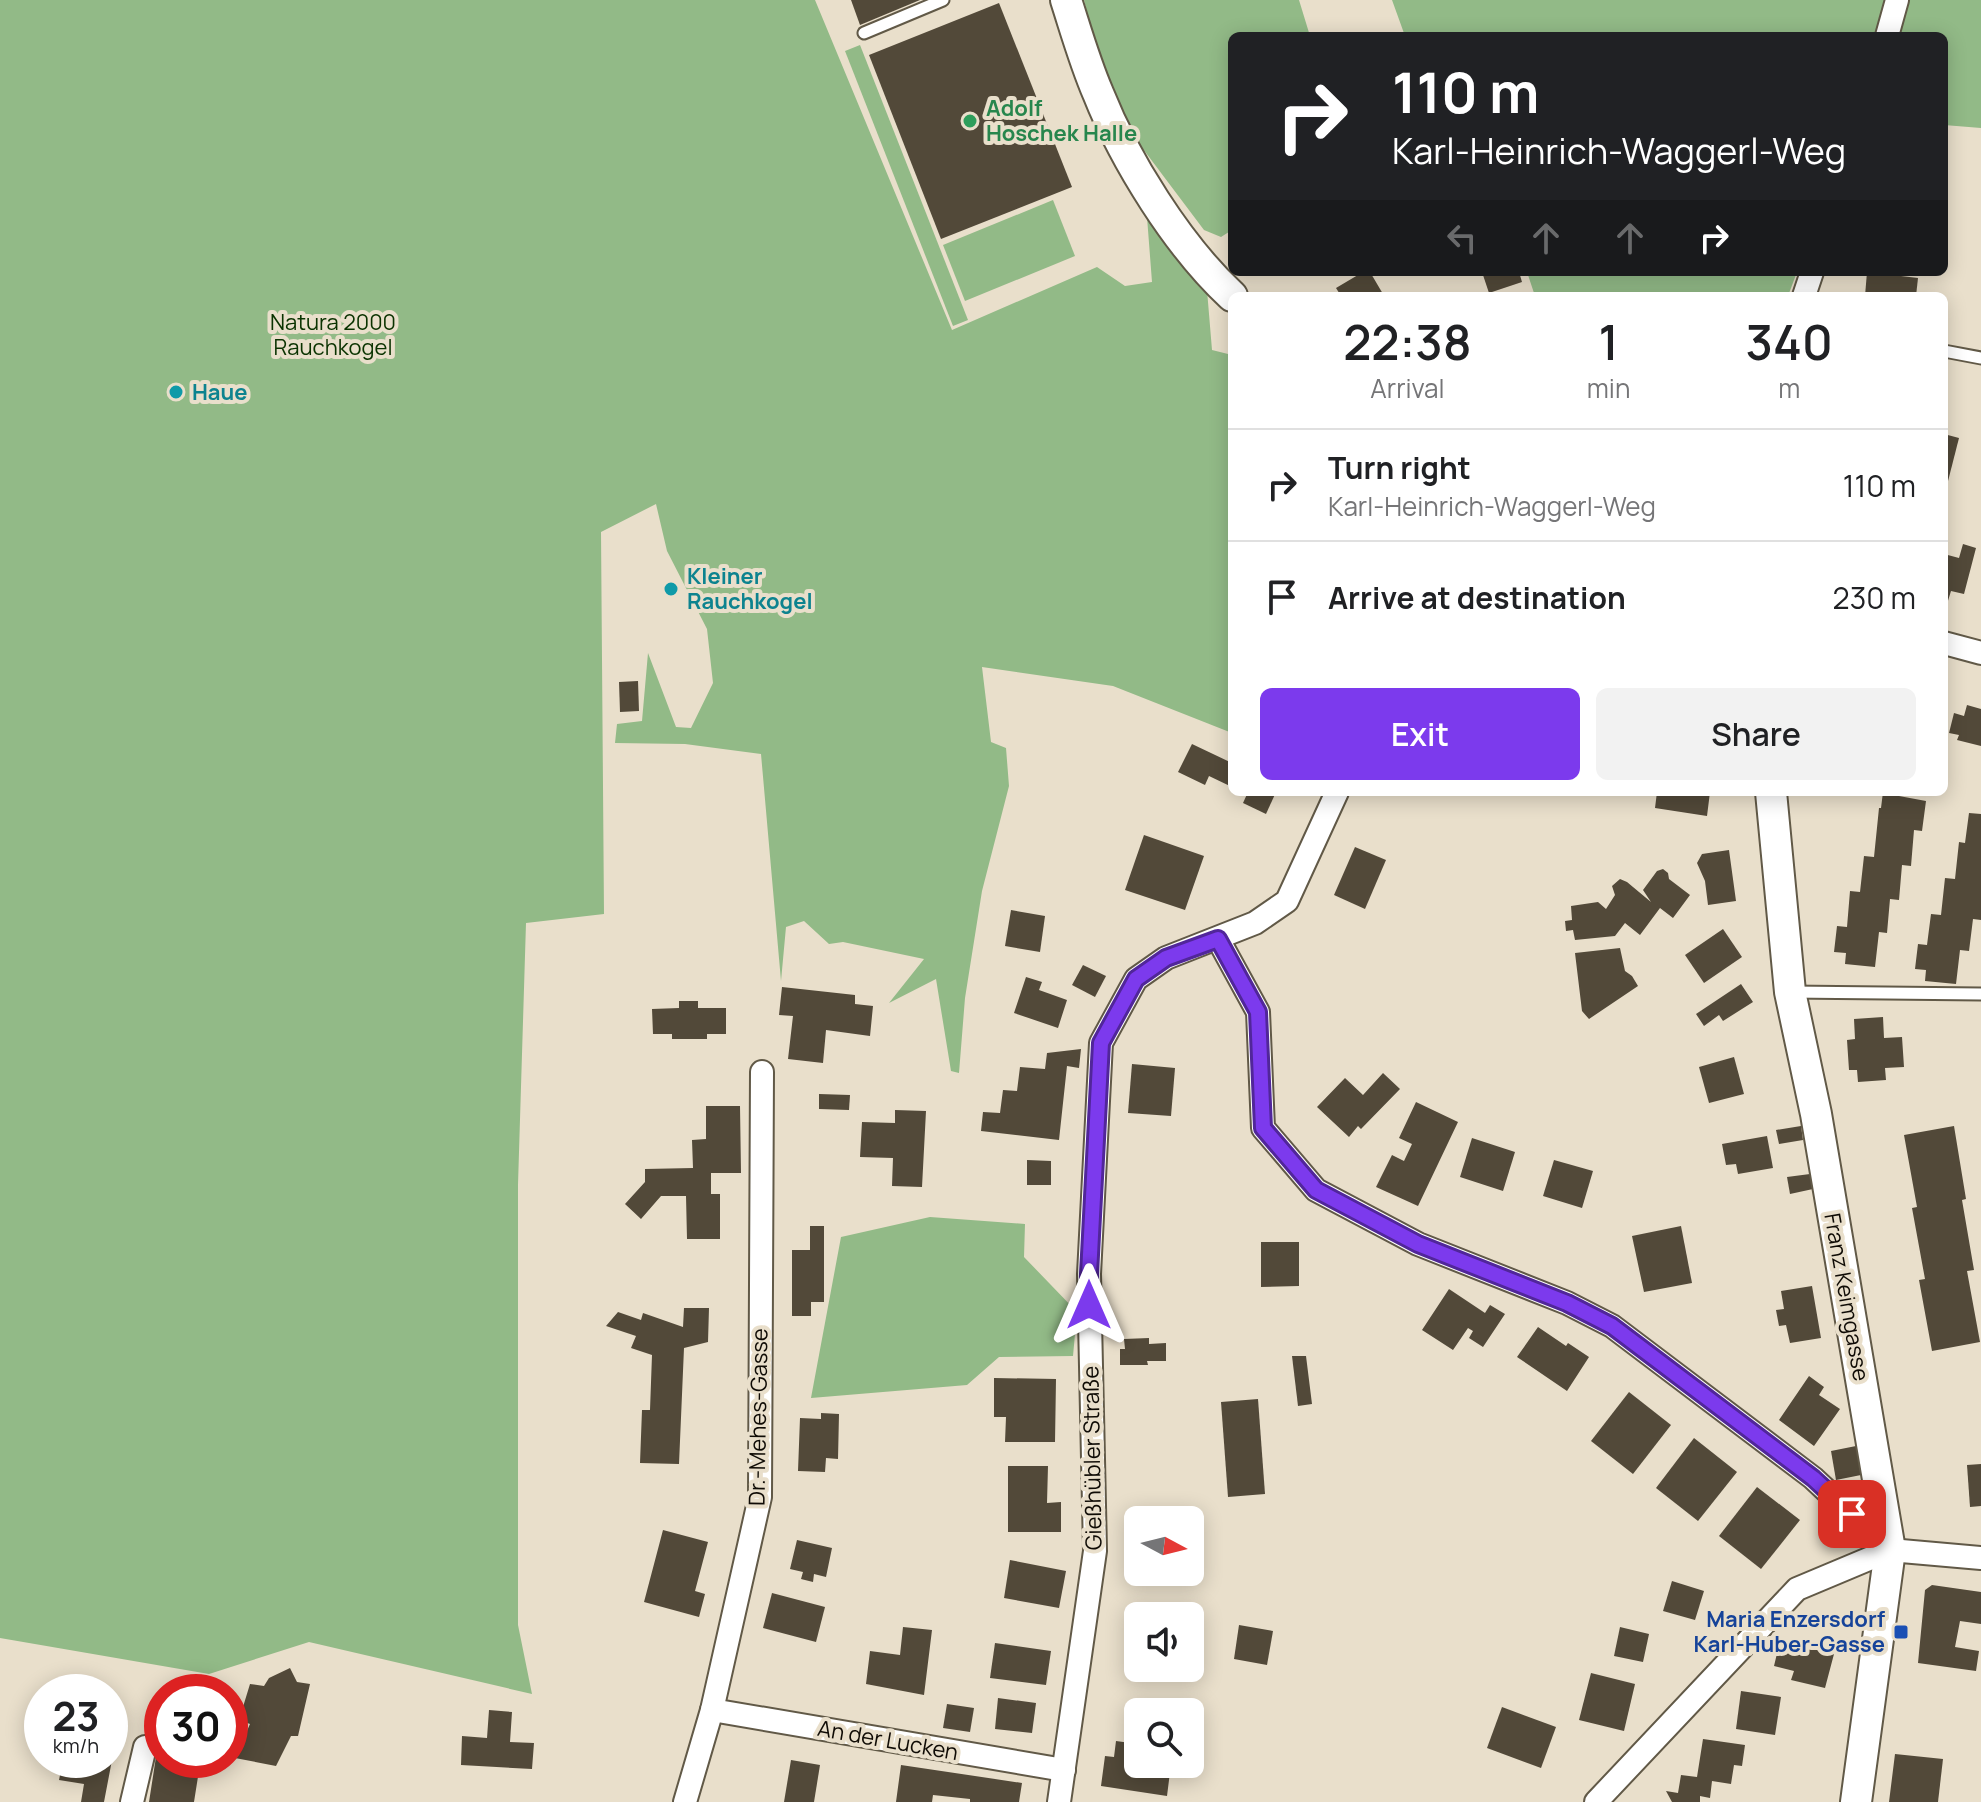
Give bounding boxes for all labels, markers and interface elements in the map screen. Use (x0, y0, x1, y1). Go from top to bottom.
text: 110 m (1392, 53, 1539, 130)
icon: right (1260, 64, 1364, 168)
place label: Adolf Hoschek Halle (986, 93, 1137, 148)
marker: Adolf Hoschek Halle (961, 112, 979, 130)
text: Karl-Heinrich-Waggerl-Weg (1392, 126, 1846, 175)
icon: left (1440, 216, 1484, 260)
icon: ahead (1524, 216, 1568, 260)
icon: ahead (1608, 216, 1652, 260)
icon: right (1692, 216, 1736, 260)
park label: Natura 2000 Rauchkogel (270, 307, 396, 362)
text: 22:38 (1343, 309, 1472, 374)
text: 1 (1598, 309, 1619, 374)
text: 340 (1746, 309, 1833, 374)
text: Arrival (1370, 370, 1445, 406)
text: min (1587, 370, 1630, 406)
text: m (1778, 370, 1800, 406)
place label: Haue (192, 377, 248, 407)
marker: Haue (167, 383, 185, 401)
text: Turn right (1328, 447, 1471, 488)
icon: right (1260, 463, 1304, 507)
text: 110 m (1843, 465, 1916, 506)
text: Karl-Heinrich-Waggerl-Weg (1328, 488, 1656, 524)
place label: Kleiner Rauchkogel (687, 561, 813, 616)
icon: arrive (1260, 575, 1304, 619)
text: Arrive at destination (1328, 577, 1626, 618)
text: 230 m (1833, 577, 1916, 618)
marker: Kleiner Rauchkogel (662, 580, 680, 598)
button: Exit (1260, 688, 1580, 780)
button: Share (1596, 688, 1916, 780)
street label: Franz Keimgasse (1817, 1211, 1877, 1383)
position arrow (1047, 1263, 1131, 1347)
street label: Dr.-Mehes-Gasse (741, 1328, 775, 1506)
street label: Gießhübler Straße (1075, 1365, 1109, 1550)
pin (1818, 1480, 1886, 1548)
icon: arrive (1830, 1492, 1874, 1536)
north arrow (1124, 1506, 1204, 1586)
map controls (1124, 1506, 1204, 1778)
button: sound (1124, 1602, 1204, 1682)
place label: Maria Enzersdorf Karl-Huber-Gasse (1694, 1604, 1886, 1659)
marker: Maria Enzersdorf Karl-Huber-Gasse (1892, 1623, 1910, 1641)
speed limit sign: 30 (144, 1674, 248, 1778)
text: 23 (52, 1688, 100, 1743)
button: search (1124, 1698, 1204, 1778)
street label: An der Lucken (815, 1713, 961, 1767)
text: km/h (53, 1732, 99, 1759)

